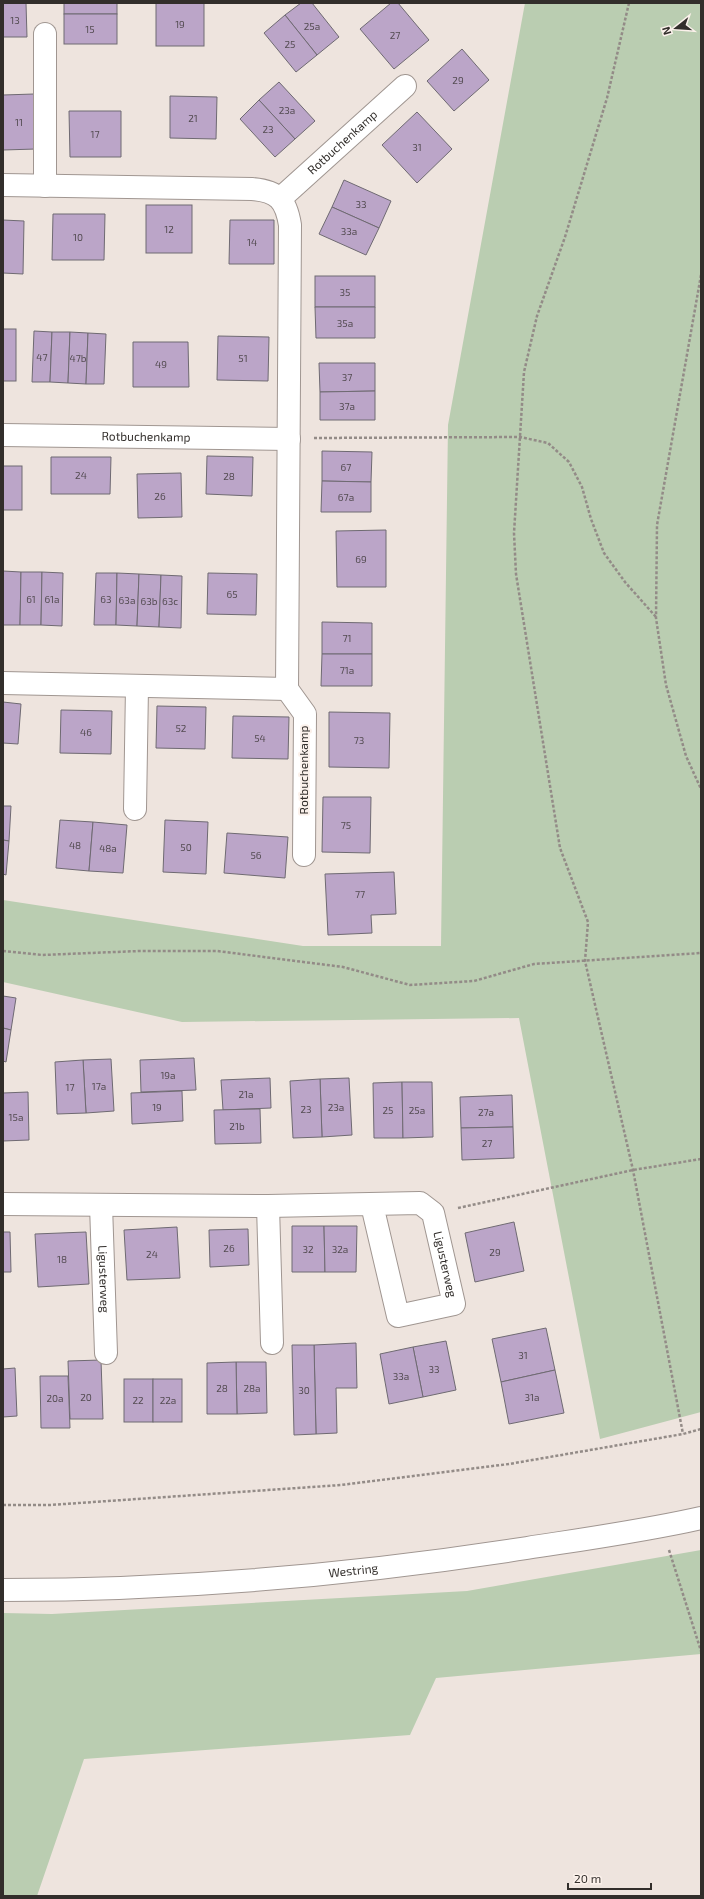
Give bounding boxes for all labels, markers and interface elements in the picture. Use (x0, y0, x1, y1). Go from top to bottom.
north arrow (656, 8, 696, 48)
house number: 13 (10, 14, 20, 26)
house number: 19 (175, 18, 185, 30)
house number: 25a (304, 20, 320, 32)
house number: 15 (85, 23, 95, 35)
text: N (659, 25, 673, 37)
house number: 27 (390, 29, 400, 41)
house number: 25 (285, 38, 295, 50)
house number: 29 (452, 74, 464, 86)
house number: 23a (279, 104, 295, 116)
street label: Rotbuchenkamp (304, 107, 380, 177)
house number: 21 (188, 112, 198, 124)
house number: 11 (15, 116, 23, 128)
house number: 23 (262, 123, 274, 135)
house number: 17 (90, 128, 100, 140)
house number: 31 (412, 141, 422, 153)
house number: 33 (355, 198, 367, 210)
house number: 12 (164, 223, 174, 235)
house number: 33a (341, 225, 357, 237)
house number: 10 (73, 231, 83, 243)
house number: 14 (247, 236, 257, 248)
house number: 35 (340, 286, 350, 298)
house number: 35a (337, 317, 353, 329)
house number: 47 (36, 351, 48, 363)
house number: 47b (70, 352, 87, 364)
house number: 51 (238, 352, 248, 364)
house number: 49 (155, 358, 167, 370)
house number: 37 (342, 371, 352, 383)
house number: 37a (339, 400, 355, 412)
street label: Rotbuchenkamp (101, 428, 191, 444)
house number: 67 (341, 461, 351, 473)
house number: 24 (75, 469, 87, 481)
house number: 28 (223, 470, 235, 482)
house number: 26 (154, 490, 166, 502)
house number: 67a (338, 491, 354, 503)
house number: 69 (355, 553, 367, 565)
house number: 65 (226, 588, 238, 600)
house number: 61 (26, 593, 36, 605)
house number: 61a (44, 593, 60, 605)
house number: 63 (100, 593, 112, 605)
house number: 63a (119, 594, 135, 606)
house number: 63b (141, 595, 158, 607)
house number: 63c (162, 595, 178, 607)
house number: 71 (342, 632, 352, 644)
house number: 71a (340, 664, 354, 676)
house number: 52 (176, 722, 187, 734)
house number: 46 (80, 726, 92, 738)
street label: Rotbuchenkamp (296, 726, 310, 814)
house number: 54 (254, 732, 266, 744)
house number: 73 (354, 734, 364, 746)
house number: 75 (341, 819, 351, 831)
house number: 48 (69, 839, 81, 851)
house number: 50 (180, 841, 192, 853)
house number: 48a (99, 842, 117, 854)
house number: 56 (250, 849, 262, 861)
house number: 77 (355, 888, 365, 900)
house number: 19a (160, 1069, 176, 1081)
house number: 17a (92, 1080, 106, 1092)
house number: 17 (65, 1081, 75, 1093)
house number: 21a (238, 1088, 254, 1100)
house number: 19 (152, 1101, 162, 1113)
house number: 23a (328, 1101, 344, 1113)
house number: 23 (300, 1103, 312, 1115)
house number: 25 (383, 1104, 393, 1116)
house number: 25a (409, 1104, 425, 1116)
house number: 27a (478, 1106, 494, 1118)
house number: 15a (9, 1111, 23, 1123)
house number: 21b (229, 1120, 245, 1132)
house number: 27 (482, 1137, 492, 1149)
street label: Ligusterweg (431, 1229, 460, 1299)
house number: 26 (223, 1242, 235, 1254)
house number: 32 (302, 1243, 314, 1255)
house number: 32a (332, 1243, 348, 1255)
street label: Ligusterweg (96, 1245, 113, 1313)
house number: 29 (489, 1246, 501, 1258)
house number: 24 (146, 1248, 158, 1260)
house number: 18 (57, 1253, 67, 1265)
house number: 31 (518, 1349, 528, 1361)
house number: 33 (428, 1363, 440, 1375)
house number: 33a (393, 1370, 409, 1382)
house number: 28 (216, 1382, 228, 1394)
house number: 28a (243, 1382, 261, 1394)
house number: 30 (298, 1384, 310, 1396)
house number: 20 (80, 1391, 92, 1403)
house number: 31a (524, 1391, 540, 1403)
house number: 20a (46, 1392, 64, 1404)
house number: 22 (132, 1394, 144, 1406)
house number: 22a (160, 1394, 176, 1406)
street label: Westring (328, 1560, 379, 1579)
scale bar (568, 1865, 651, 1891)
text: 20 m (574, 1871, 601, 1885)

